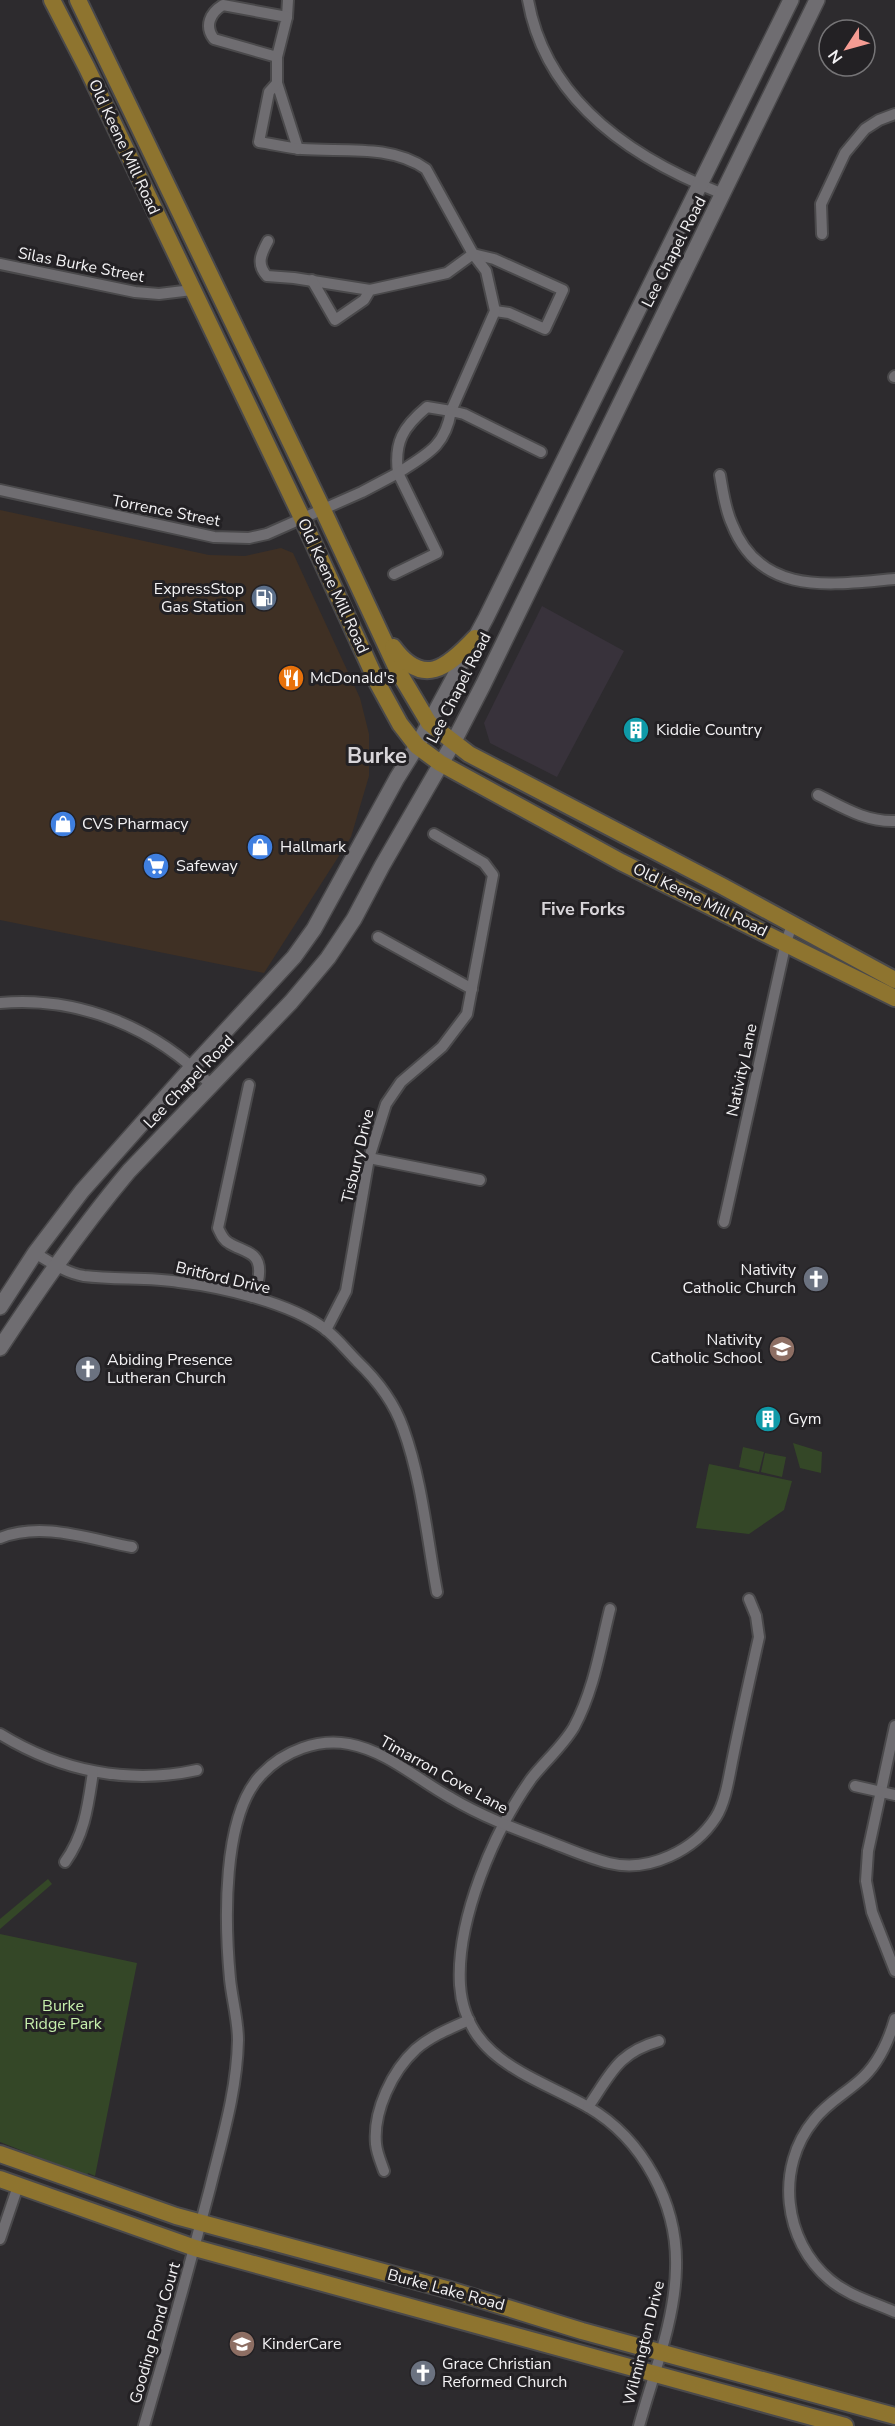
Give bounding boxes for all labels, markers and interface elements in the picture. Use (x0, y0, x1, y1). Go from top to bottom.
north arrow (817, 18, 877, 78)
text: N (823, 45, 848, 68)
street label: Old Keene Mill Road (83, 76, 165, 218)
street label: Lee Chapel Road (637, 193, 711, 311)
street label: Silas Burke Street (16, 242, 146, 288)
street label: Torrence Street (110, 490, 222, 532)
street label: Old Keene Mill Road (292, 515, 374, 657)
place label: ExpressStop Gas Station (154, 578, 244, 618)
fuel station icon: ExpressStop Gas Station (249, 583, 279, 613)
street label: Lee Chapel Road (422, 629, 496, 747)
restaurant icon: McDonald's (276, 663, 306, 693)
place label: McDonald's (310, 667, 395, 689)
building icon: Kiddie Country (621, 715, 651, 745)
place label: Kiddie Country (656, 719, 763, 741)
district label: Burke (347, 741, 407, 771)
shop icon: CVS Pharmacy (48, 809, 78, 839)
place label: CVS Pharmacy (82, 813, 189, 835)
shop icon: Hallmark (245, 832, 275, 862)
place label: Hallmark (280, 836, 347, 858)
supermarket icon: Safeway (141, 851, 171, 881)
place label: Safeway (176, 855, 239, 877)
street label: Old Keene Mill Road (629, 858, 771, 942)
district label: Five Forks (541, 897, 625, 921)
street label: Nativity Lane (721, 1022, 763, 1118)
street label: Lee Chapel Road (139, 1030, 239, 1134)
street label: Tisbury Drive (337, 1107, 379, 1205)
street label: Britford Drive (173, 1256, 273, 1300)
place label: Nativity Catholic Church (683, 1259, 797, 1299)
church icon: Nativity Catholic Church (801, 1264, 831, 1294)
place label: Nativity Catholic School (651, 1329, 763, 1369)
school or university icon: Nativity Catholic School (767, 1334, 797, 1364)
place label: Abiding Presence Lutheran Church (107, 1349, 232, 1389)
church icon: Abiding Presence Lutheran Church (73, 1354, 103, 1384)
building icon: Gym (753, 1404, 783, 1434)
place label: Gym (788, 1408, 822, 1430)
street label: Timarron Cove Lane (376, 1731, 512, 1819)
park label: Burke Ridge Park (24, 1995, 103, 2035)
street label: Gooding Pond Court (124, 2259, 186, 2406)
street label: Burke Lake Road (385, 2264, 507, 2316)
street label: Wilmington Drive (618, 2278, 670, 2408)
school or university icon: KinderCare (227, 2329, 257, 2359)
place label: KinderCare (262, 2333, 342, 2355)
place label: Grace Christian Reformed Church (442, 2353, 567, 2393)
church icon: Grace Christian Reformed Church (408, 2358, 438, 2388)

